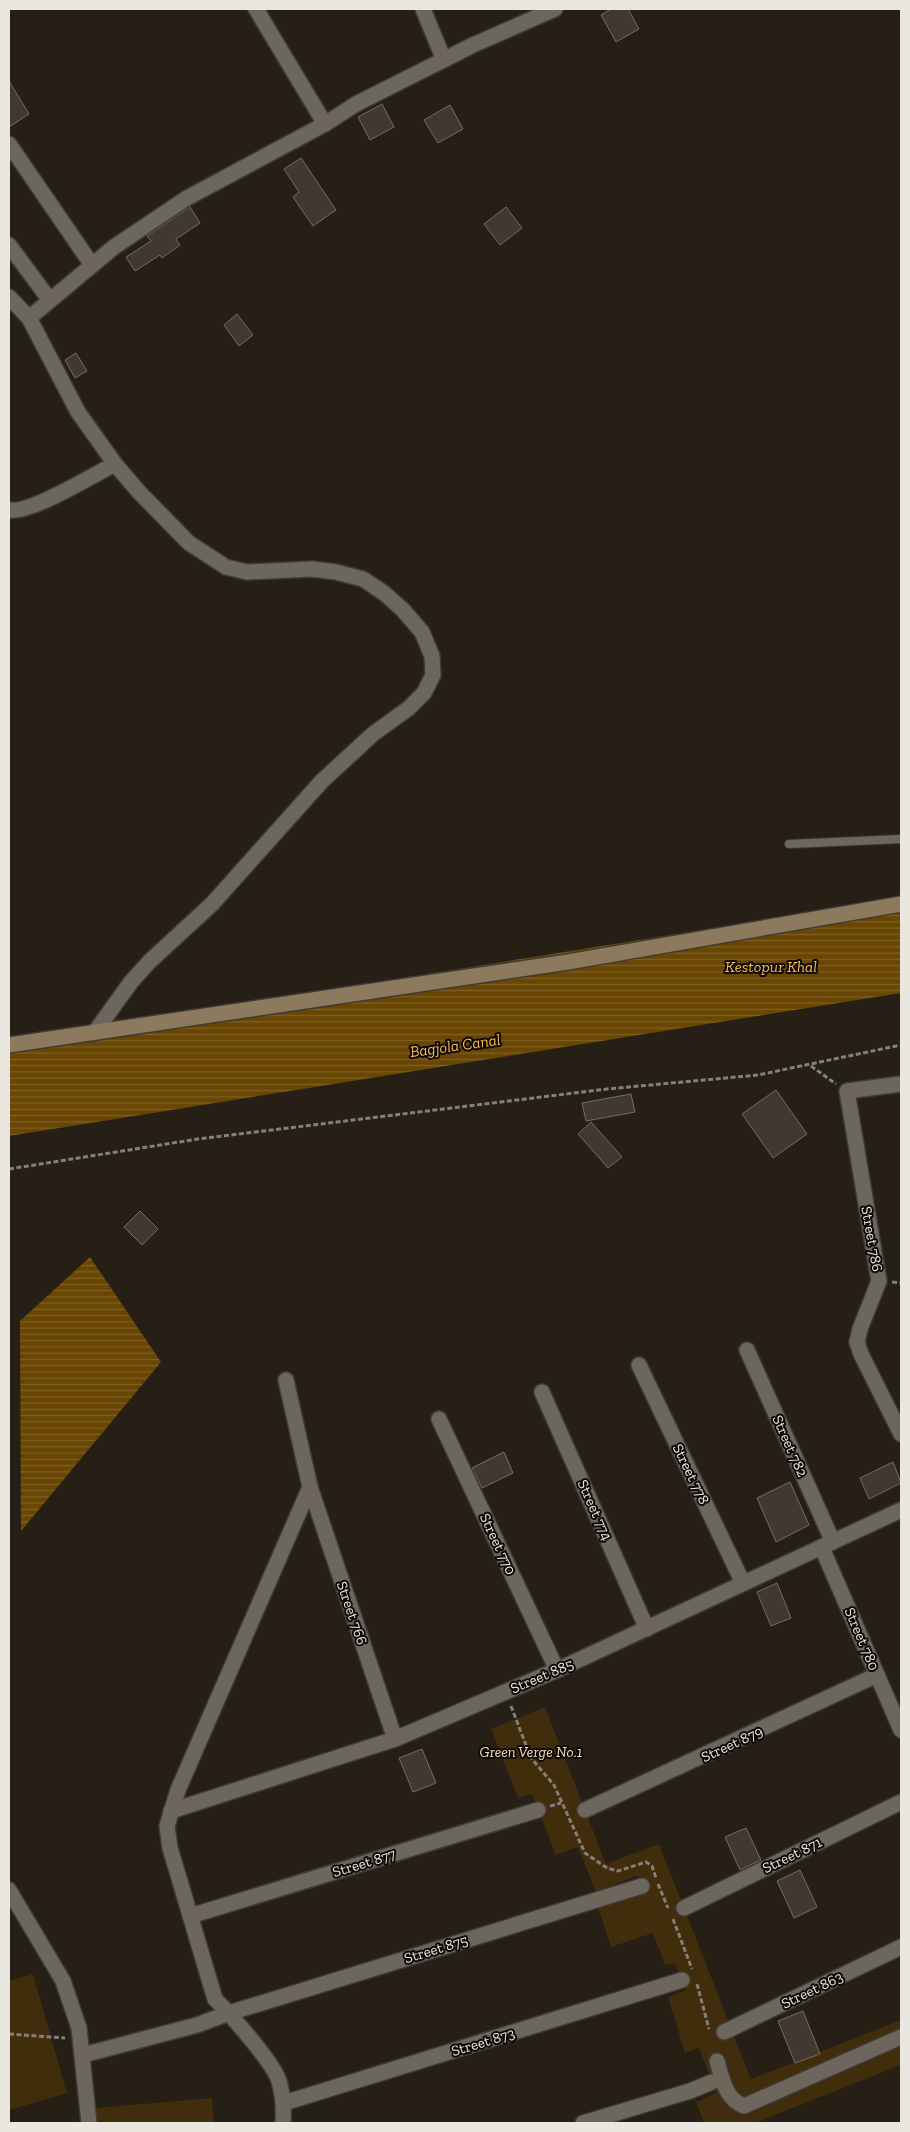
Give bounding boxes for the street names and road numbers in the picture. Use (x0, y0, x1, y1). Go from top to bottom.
street label: Street 786 (857, 1205, 887, 1273)
street label: Street 782 (768, 1412, 812, 1480)
street label: Street 778 (669, 1441, 713, 1507)
street label: Street 774 (574, 1477, 616, 1543)
street label: Street 770 (476, 1510, 520, 1578)
street label: Street 766 (333, 1579, 371, 1647)
street label: Street 780 (841, 1605, 883, 1673)
street label: Street 885 (508, 1655, 577, 1697)
street label: Street 879 (698, 1722, 766, 1766)
street label: Street 871 (759, 1833, 825, 1877)
street label: Street 877 (330, 1845, 398, 1881)
street label: Street 875 (402, 1931, 470, 1967)
street label: Street 863 (778, 1967, 846, 2013)
street label: Street 873 (449, 2024, 517, 2060)

